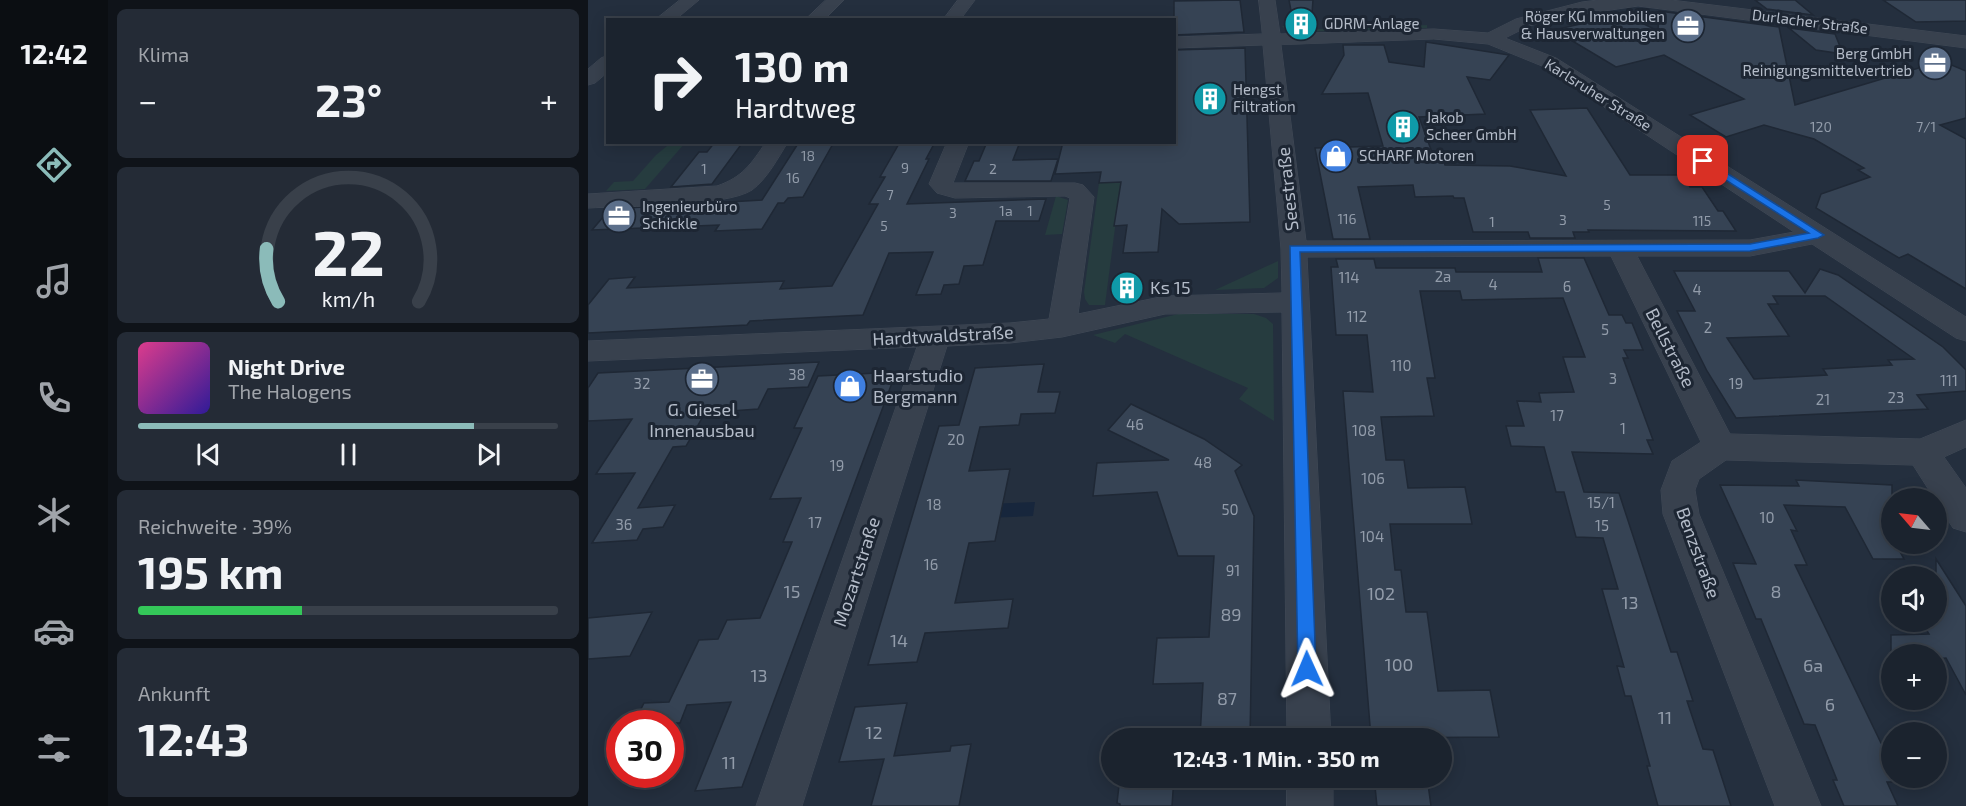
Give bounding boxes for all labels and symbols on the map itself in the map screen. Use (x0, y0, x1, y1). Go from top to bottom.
street label: Durlacher Straße (1751, 5, 1869, 37)
building icon: GDRM-Anlage (1283, 6, 1319, 42)
place label: Röger KG Immobilien & Hausverwaltungen (1521, 7, 1665, 42)
office icon: Röger KG Immobilien & Hausverwaltungen (1670, 8, 1706, 44)
place label: GDRM-Anlage (1324, 14, 1420, 32)
place label: Berg GmbH Reinigungsmittelvertrieb (1743, 44, 1912, 79)
office icon: Berg GmbH Reinigungsmittelvertrieb (1917, 45, 1953, 81)
street label: Karlsruher Straße (1542, 54, 1655, 134)
place label: Hengst Filtration (1233, 80, 1296, 115)
building icon: Hengst Filtration (1192, 81, 1228, 117)
place label: Jakob Scheer GmbH (1426, 108, 1517, 143)
building icon: Jakob Scheer GmbH (1385, 109, 1421, 145)
house number: 120 (1810, 118, 1832, 135)
house number: 7/1 (1916, 118, 1936, 135)
pin (1677, 135, 1728, 186)
shop icon: SCHARF Motoren (1318, 138, 1354, 174)
street label: Seestraße (1272, 146, 1302, 232)
place label: SCHARF Motoren (1359, 146, 1474, 164)
house number: 18 (801, 147, 815, 164)
house number: 9 (901, 159, 909, 176)
house number: 1 (701, 160, 707, 177)
house number: 2 (989, 160, 997, 177)
house number: 16 (786, 169, 800, 186)
house number: 7 (886, 186, 894, 203)
house number: 5 (1603, 196, 1611, 213)
place label: Ingenieurbüro Schickle (642, 197, 738, 232)
office icon: Ingenieurbüro Schickle (601, 198, 637, 234)
house number: 1a (999, 202, 1013, 219)
house number: 1 (1027, 202, 1033, 219)
house number: 3 (949, 204, 957, 221)
house number: 116 (1337, 210, 1357, 227)
house number: 3 (1559, 211, 1567, 228)
house number: 115 (1693, 212, 1711, 229)
house number: 1 (1489, 213, 1495, 230)
house number: 5 (880, 217, 888, 234)
house number: 2a (1435, 267, 1451, 285)
house number: 114 (1338, 268, 1360, 286)
building icon: Ks 15 (1109, 270, 1145, 306)
house number: 4 (1488, 275, 1498, 293)
place label: Ks 15 (1150, 276, 1191, 298)
house number: 6 (1563, 277, 1571, 295)
house number: 4 (1692, 280, 1702, 298)
street label: Bellstraße (1641, 304, 1700, 391)
house number: 112 (1347, 307, 1367, 325)
house number: 2 (1704, 318, 1712, 336)
street label: Hardtwaldstraße (872, 320, 1014, 350)
house number: 5 (1601, 320, 1609, 338)
house number: 110 (1391, 356, 1412, 374)
office icon: G. Giesel Innenausbau (684, 361, 720, 397)
place label: Haarstudio Bergmann (873, 364, 963, 407)
house number: 38 (788, 365, 806, 383)
shop icon: Haarstudio Bergmann (832, 368, 868, 404)
house number: 3 (1609, 369, 1617, 387)
house number: 111 (1940, 371, 1958, 389)
house number: 32 (634, 374, 650, 392)
house number: 19 (1729, 374, 1743, 392)
house number: 23 (1888, 388, 1904, 406)
house number: 21 (1816, 390, 1830, 408)
place label: G. Giesel Innenausbau (649, 398, 755, 441)
house number: 17 (1550, 406, 1564, 424)
house number: 46 (1126, 415, 1144, 433)
house number: 1 (1620, 419, 1626, 437)
house number: 108 (1352, 421, 1376, 439)
house number: 20 (947, 430, 965, 448)
house number: 48 (1194, 453, 1212, 471)
house number: 19 (830, 456, 844, 474)
house number: 106 (1361, 469, 1385, 487)
north arrow (1881, 488, 1947, 554)
house number: 15/1 (1587, 493, 1615, 511)
house number: 18 (926, 495, 942, 513)
house number: 50 (1221, 500, 1239, 518)
street label: Benzstraße (1672, 504, 1726, 601)
house number: 10 (1759, 508, 1775, 526)
house number: 17 (808, 513, 822, 531)
street label: Mozartstraße (828, 514, 884, 629)
house number: 36 (616, 515, 632, 533)
house number: 15 (1595, 516, 1609, 534)
house number: 104 (1360, 527, 1384, 545)
house number: 16 (924, 555, 938, 573)
house number: 91 (1226, 561, 1240, 579)
house number: 15 (784, 580, 800, 602)
house number: 8 (1771, 580, 1781, 602)
house number: 102 (1367, 582, 1395, 604)
house number: 13 (1621, 591, 1639, 613)
house number: 89 (1220, 603, 1242, 625)
house number: 14 (890, 629, 908, 651)
position arrow (1275, 637, 1339, 701)
house number: 100 (1385, 653, 1413, 675)
house number: 6a (1803, 654, 1823, 676)
house number: 13 (750, 664, 768, 686)
house number: 87 (1217, 687, 1237, 709)
house number: 6 (1825, 693, 1835, 715)
house number: 11 (1658, 706, 1672, 728)
speed limit sign: 30 (606, 710, 684, 788)
house number: 12 (865, 721, 883, 743)
house number: 11 (722, 751, 736, 773)

